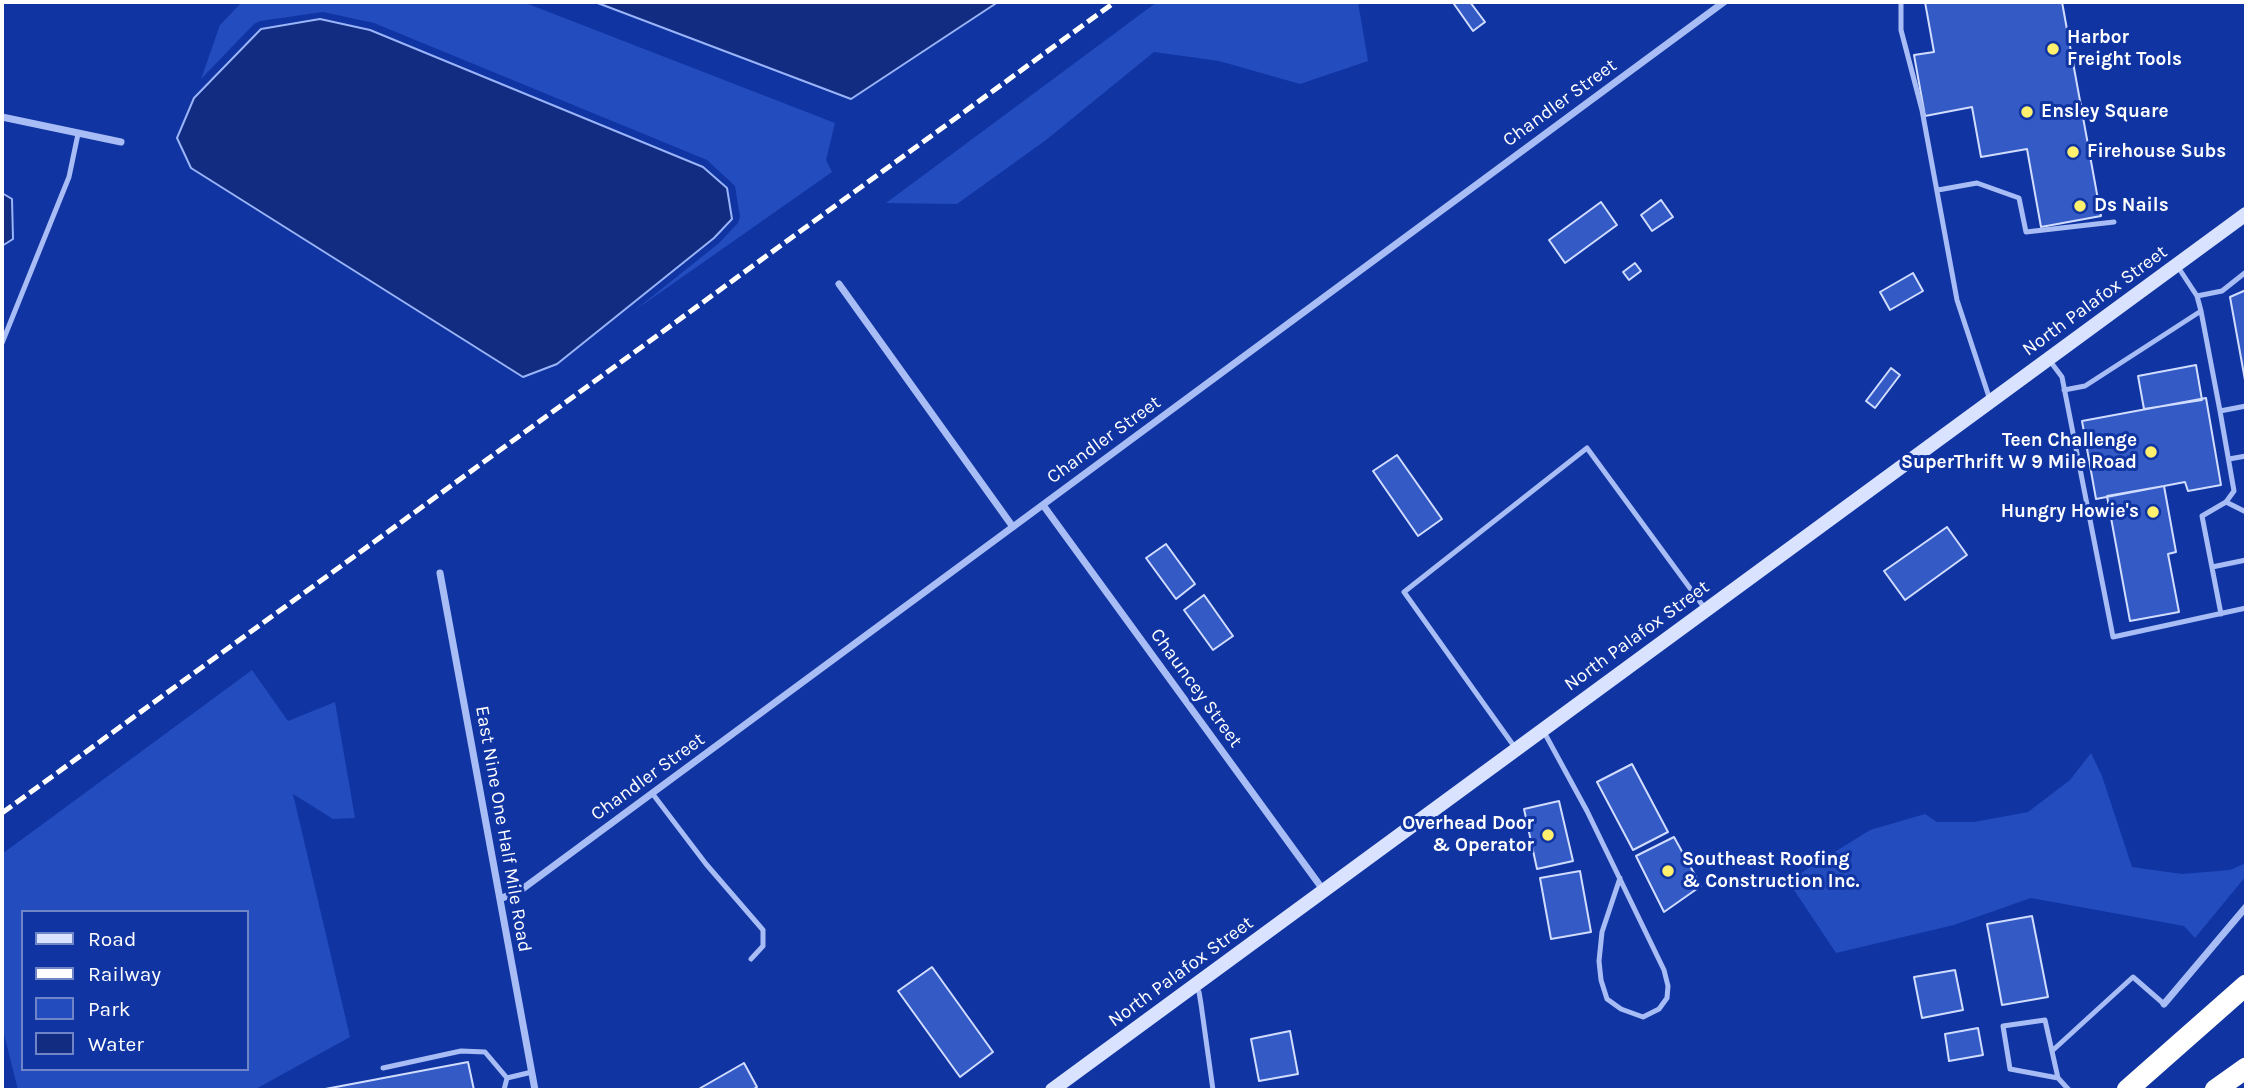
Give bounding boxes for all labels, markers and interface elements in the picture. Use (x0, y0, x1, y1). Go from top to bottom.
place label: Harbor Freight Tools (2067, 27, 2182, 71)
marker: Harbor Freight Tools (2045, 41, 2061, 57)
street label: Chandler Street (1499, 54, 1621, 152)
place label: Ensley Square (2041, 101, 2168, 123)
marker: Ensley Square (2019, 104, 2035, 120)
place label: Firehouse Subs (2087, 141, 2226, 163)
marker: Firehouse Subs (2065, 144, 2081, 160)
place label: Ds Nails (2094, 195, 2169, 217)
marker: Ds Nails (2072, 198, 2088, 214)
street label: North Palafox Street (2018, 241, 2172, 361)
street label: Chandler Street (1043, 391, 1165, 489)
place label: Teen Challenge SuperThrift W 9 Mile Road (1901, 430, 2137, 474)
marker: Teen Challenge SuperThrift W 9 Mile Road (2143, 444, 2159, 460)
place label: Hungry Howie's (2001, 501, 2139, 523)
marker: Hungry Howie's (2145, 504, 2161, 520)
street label: North Palafox Street (1560, 576, 1714, 696)
street label: Chauncey Street (1145, 624, 1247, 752)
street label: East Nine One Half Mile Road (470, 704, 536, 954)
street label: Chandler Street (587, 728, 709, 826)
place label: Overhead Door & Operator (1402, 813, 1534, 857)
marker: Overhead Door & Operator (1540, 827, 1556, 843)
place label: Southeast Roofing & Construction Inc. (1682, 849, 1860, 893)
marker: Southeast Roofing & Construction Inc. (1660, 863, 1676, 879)
legend (21, 910, 248, 1071)
street label: North Palafox Street (1104, 912, 1258, 1032)
text: Road (88, 927, 136, 951)
text: Railway (88, 962, 161, 986)
text: Park (88, 997, 131, 1021)
text: Water (88, 1032, 144, 1056)

